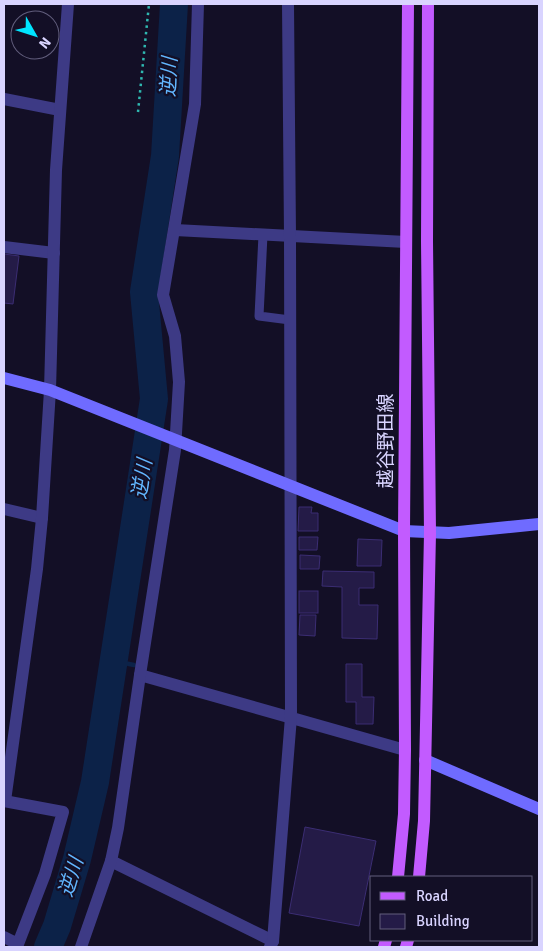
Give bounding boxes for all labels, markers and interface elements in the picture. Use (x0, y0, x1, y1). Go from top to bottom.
north arrow (10, 10, 60, 60)
text: N (35, 34, 54, 52)
water label: 逆川 (155, 54, 183, 98)
street label: 越谷野田線 (374, 393, 398, 489)
water label: 逆川 (127, 455, 158, 501)
water label: 逆川 (53, 852, 89, 900)
legend (370, 876, 533, 941)
text: Road (416, 887, 448, 905)
text: Building (416, 912, 470, 930)

